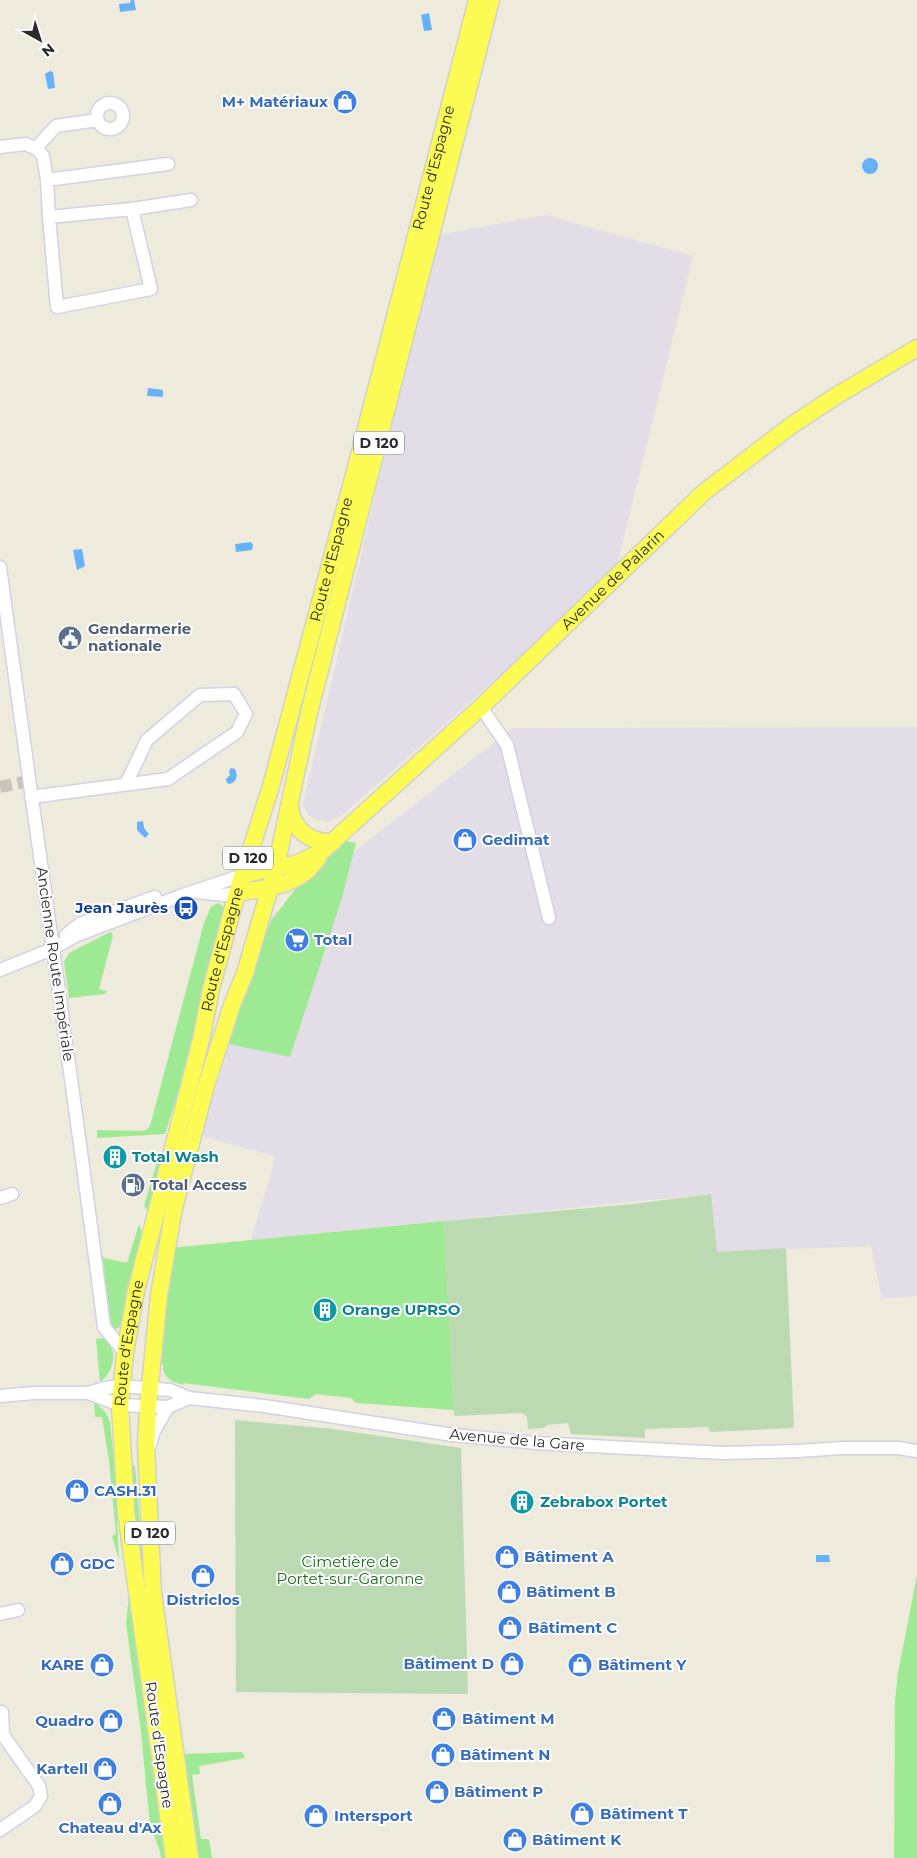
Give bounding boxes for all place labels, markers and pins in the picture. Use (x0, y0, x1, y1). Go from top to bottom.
shop icon: M+ Matériaux (332, 89, 358, 115)
place label: M+ Matériaux (222, 92, 328, 111)
place label: Gendarmerie nationale (88, 619, 191, 655)
public building icon: Gendarmerie nationale (57, 625, 83, 651)
shop icon: Gedimat (452, 827, 478, 853)
place label: Gedimat (482, 830, 550, 849)
bus stop icon: Jean Jaurès (173, 895, 199, 921)
place label: Jean Jaurès (74, 898, 168, 917)
supermarket icon: Total (284, 927, 310, 953)
place label: Total (314, 930, 352, 949)
building icon: Total Wash (102, 1144, 128, 1170)
place label: Total Wash (132, 1147, 219, 1166)
fuel station icon: Total Access (120, 1172, 146, 1198)
place label: Total Access (150, 1175, 247, 1194)
building icon: Orange UPRSO (312, 1297, 338, 1323)
place label: Orange UPRSO (342, 1300, 461, 1319)
shop icon: CASH.31 (64, 1478, 90, 1504)
place label: CASH.31 (94, 1481, 157, 1500)
building icon: Zebrabox Portet (509, 1489, 535, 1515)
place label: Zebrabox Portet (540, 1492, 668, 1511)
shop icon: Bâtiment A (494, 1544, 520, 1570)
place label: Bâtiment A (524, 1547, 614, 1566)
shop icon: GDC (49, 1551, 75, 1577)
place label: GDC (80, 1554, 115, 1573)
shop icon: Districlos (190, 1563, 216, 1589)
shop icon: Bâtiment B (496, 1579, 522, 1605)
place label: Bâtiment B (526, 1582, 616, 1601)
place label: Districlos (166, 1590, 240, 1609)
shop icon: Bâtiment C (497, 1615, 523, 1641)
place label: Bâtiment C (528, 1618, 617, 1637)
shop icon: Bâtiment D (499, 1651, 525, 1677)
shop icon: KARE (89, 1652, 115, 1678)
shop icon: Bâtiment Y (567, 1652, 593, 1678)
place label: Bâtiment D (403, 1654, 494, 1673)
place label: KARE (41, 1655, 84, 1674)
place label: Bâtiment Y (598, 1655, 687, 1674)
shop icon: Bâtiment M (431, 1706, 457, 1732)
shop icon: Quadro (98, 1708, 124, 1734)
place label: Bâtiment M (462, 1709, 555, 1728)
place label: Quadro (35, 1711, 94, 1730)
shop icon: Bâtiment N (430, 1742, 456, 1768)
place label: Bâtiment N (460, 1745, 550, 1764)
shop icon: Kartell (92, 1756, 118, 1782)
place label: Kartell (36, 1759, 88, 1778)
shop icon: Bâtiment P (424, 1779, 450, 1805)
place label: Bâtiment P (454, 1782, 543, 1801)
shop icon: Chateau d'Ax (97, 1791, 123, 1817)
shop icon: Bâtiment T (569, 1801, 595, 1827)
shop icon: Intersport (303, 1803, 329, 1829)
place label: Bâtiment T (600, 1804, 688, 1823)
place label: Intersport (334, 1806, 413, 1825)
place label: Chateau d'Ax (59, 1818, 162, 1837)
shop icon: Bâtiment K (502, 1827, 528, 1853)
place label: Bâtiment K (532, 1830, 622, 1849)

